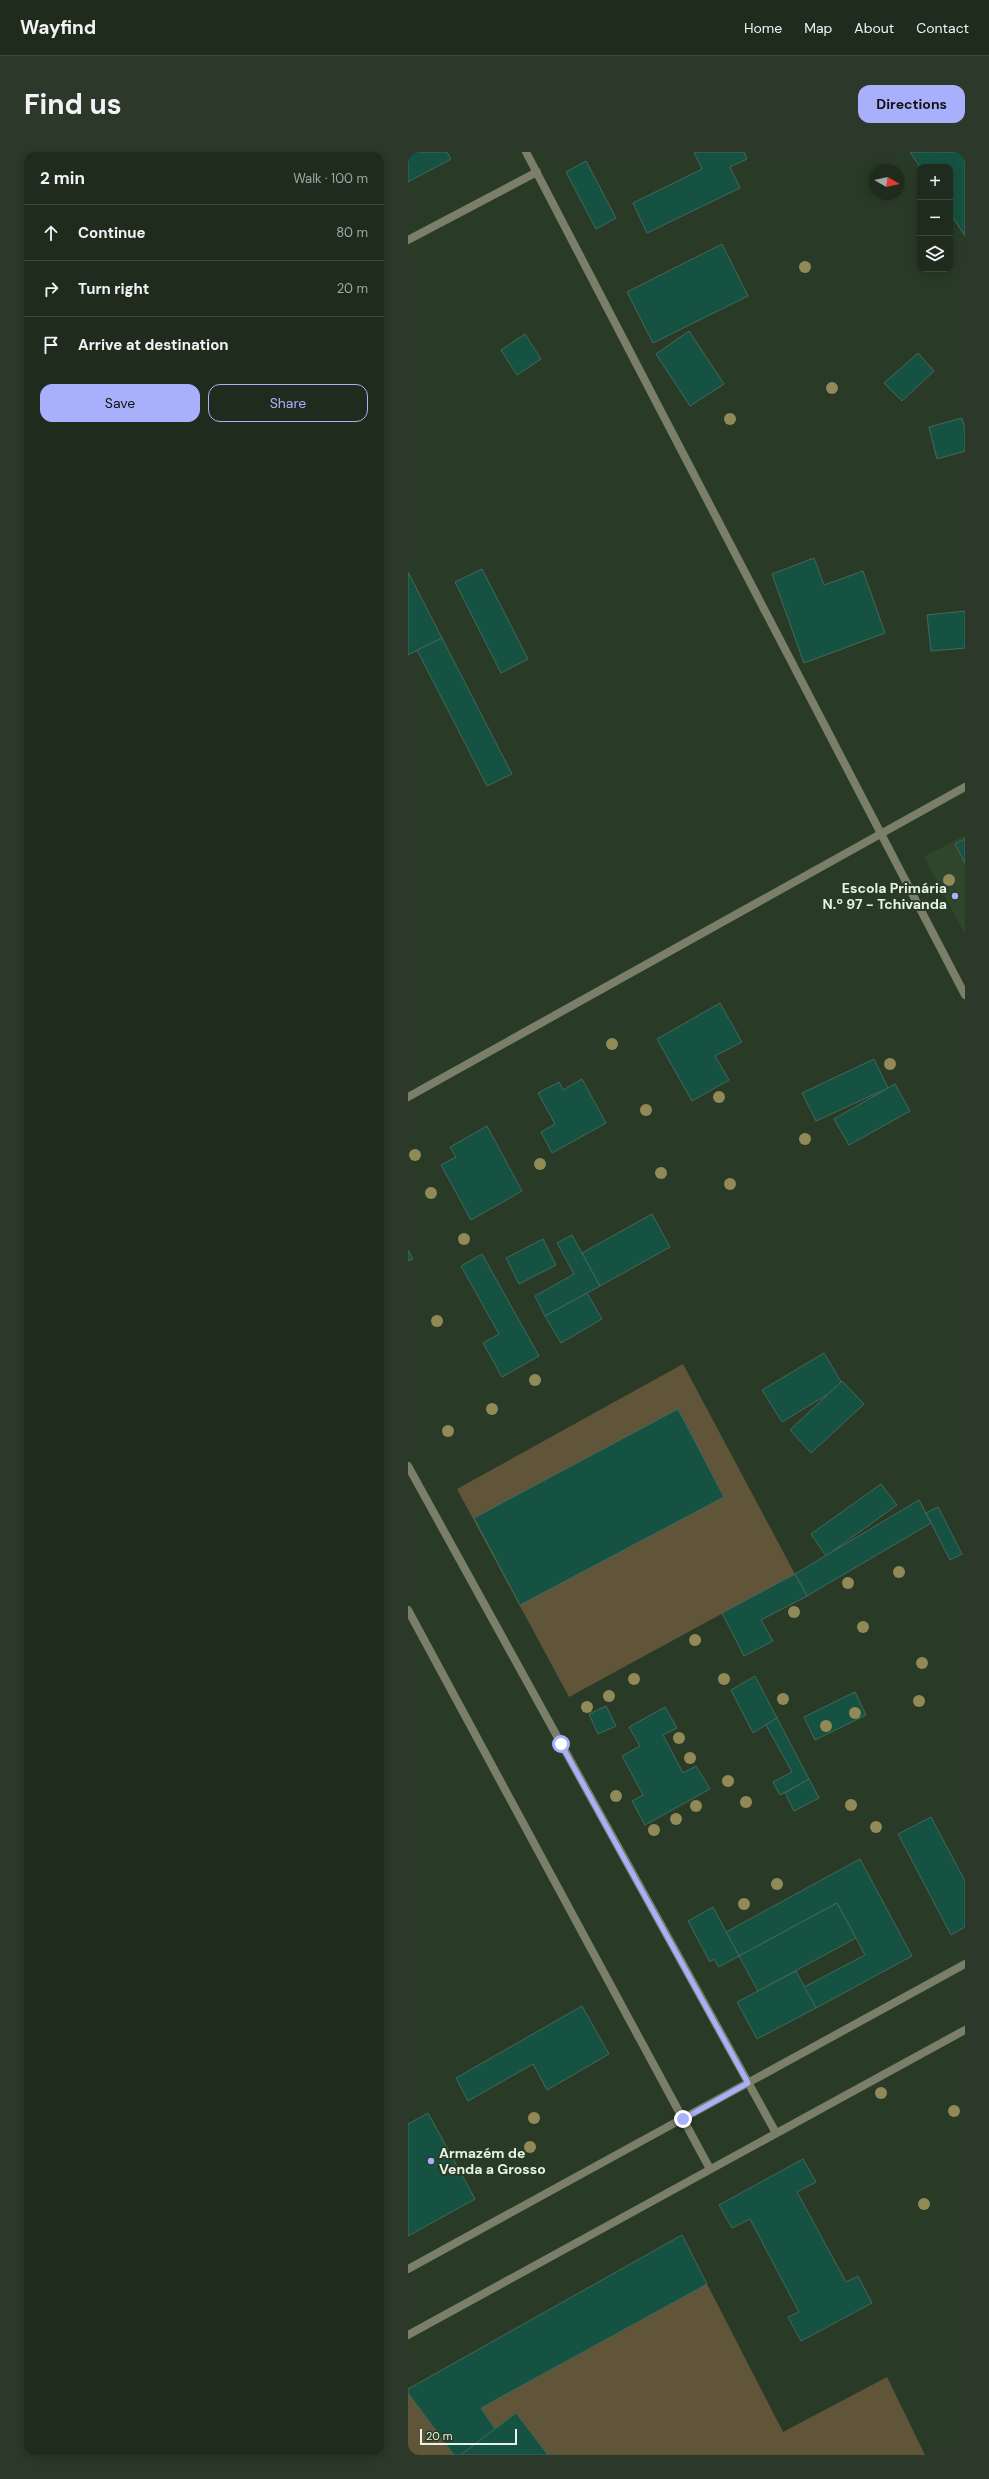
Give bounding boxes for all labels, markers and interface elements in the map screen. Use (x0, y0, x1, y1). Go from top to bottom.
text: Wayfind (20, 15, 96, 40)
text: Home (744, 19, 782, 37)
text: Map (804, 19, 832, 37)
text: About (854, 19, 894, 37)
text: Contact (916, 19, 969, 37)
button: Directions (858, 85, 965, 123)
text: Find us (24, 86, 122, 123)
north arrow (869, 164, 905, 200)
map controls (917, 164, 953, 272)
button: + (917, 164, 953, 200)
text: 2 min (40, 167, 85, 189)
text: Walk · 100 m (293, 170, 368, 187)
button: − (917, 200, 953, 236)
icon: ahead (40, 222, 62, 244)
text: Continue (78, 223, 146, 243)
text: 80 m (336, 224, 368, 241)
button: layers (917, 236, 953, 272)
icon: right (40, 278, 62, 300)
text: Turn right (78, 279, 149, 299)
text: 20 m (337, 280, 368, 297)
icon: arrive (40, 334, 62, 356)
text: Arrive at destination (78, 335, 229, 355)
button: Save (40, 384, 200, 422)
button: Share (208, 384, 368, 422)
place label: Escola Primária N.º 97 - Tchivanda (822, 879, 947, 913)
marker: Escola Primária N.º 97 - Tchivanda (950, 891, 960, 901)
route start (552, 1735, 570, 1753)
route end (674, 2110, 692, 2128)
place label: Armazém de Venda a Grosso (439, 2144, 546, 2178)
marker: Armazém de Venda a Grosso (426, 2156, 436, 2166)
scale bar (420, 2427, 517, 2446)
text: 20 m (426, 2429, 452, 2443)

